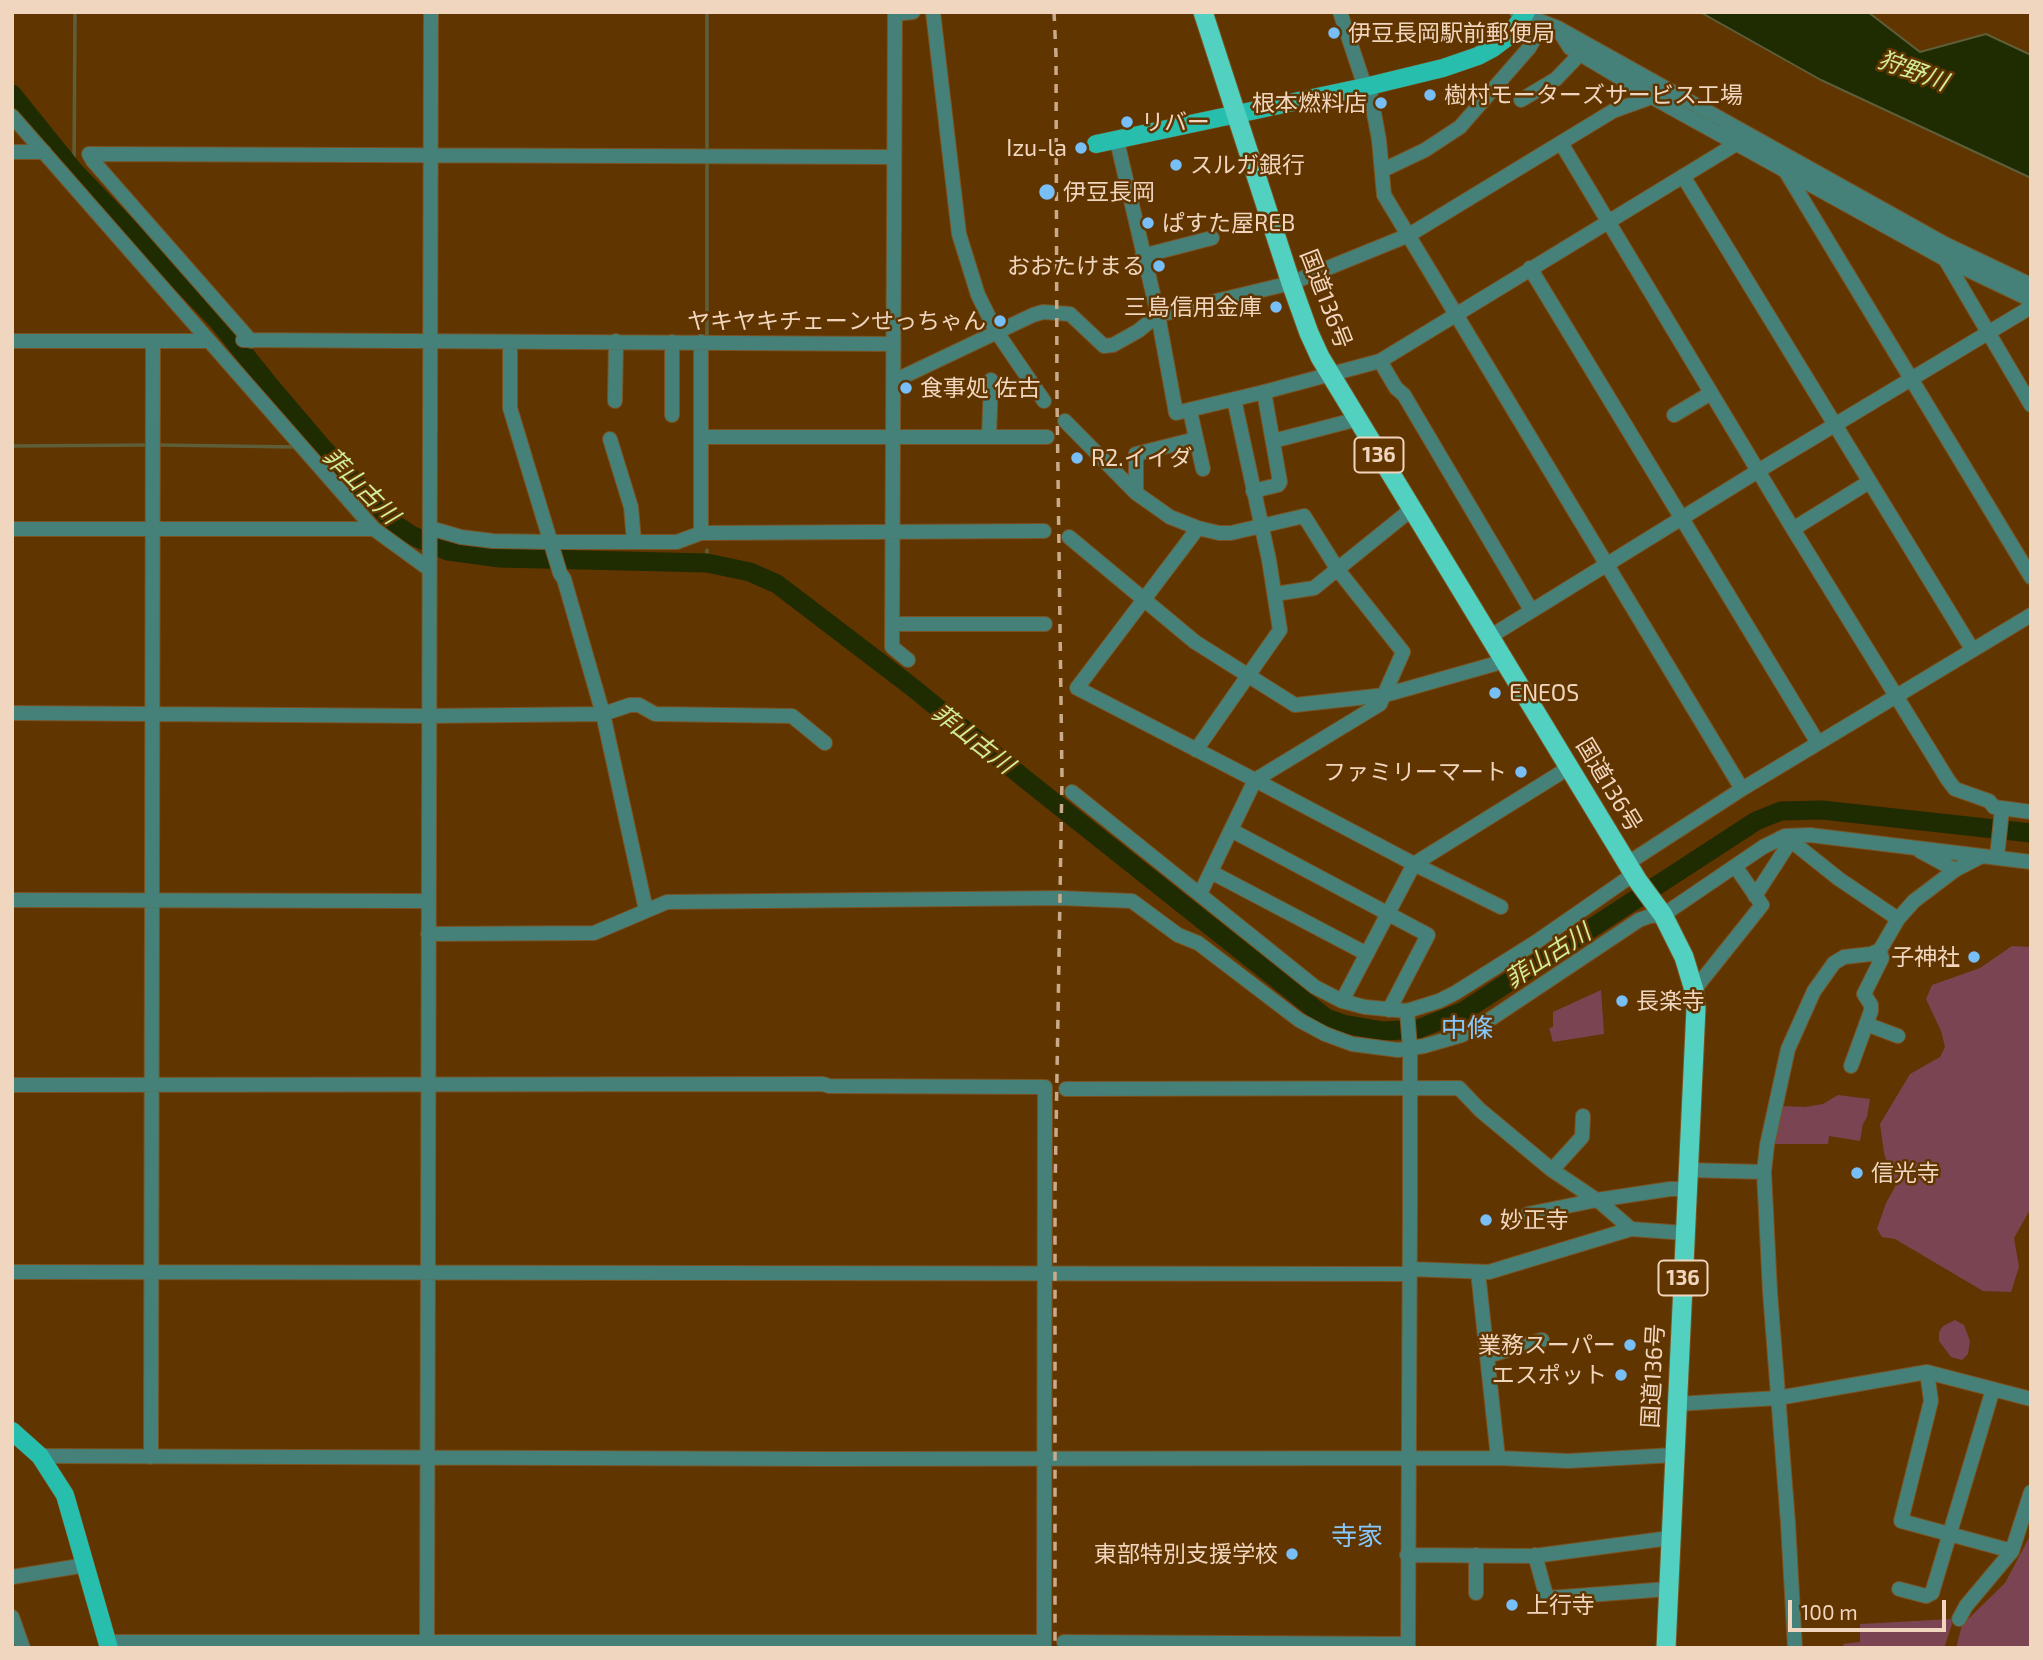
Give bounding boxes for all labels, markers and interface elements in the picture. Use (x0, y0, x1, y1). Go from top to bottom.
place label: 伊豆長岡駅前郵便局 (1348, 19, 1555, 47)
marker: 伊豆長岡駅前郵便局 (1326, 25, 1342, 41)
water label: 狩野川 (1874, 45, 1952, 97)
place label: 樹村モーターズサービス工場 (1444, 81, 1743, 109)
marker: 樹村モーターズサービス工場 (1422, 87, 1438, 103)
place label: 根本燃料店 (1252, 89, 1367, 117)
marker: 根本燃料店 (1373, 95, 1389, 111)
place label: リバー (1141, 108, 1210, 136)
marker: リバー (1119, 114, 1135, 130)
place label: Izu-la (1006, 134, 1067, 162)
marker: Izu-la (1073, 140, 1089, 156)
place label: スルガ銀行 (1190, 151, 1305, 179)
marker: スルガ銀行 (1168, 157, 1184, 173)
place label: 伊豆長岡 (1063, 178, 1155, 206)
marker: 伊豆長岡 (1037, 182, 1057, 202)
place label: ぱすた屋REB (1162, 209, 1295, 237)
marker: ぱすた屋REB (1140, 215, 1156, 231)
street label: 国道136号 (1294, 245, 1358, 353)
place label: おおたけまる (1007, 252, 1145, 280)
marker: おおたけまる (1151, 258, 1167, 274)
place label: 三島信用金庫 (1124, 293, 1262, 321)
marker: 三島信用金庫 (1268, 299, 1284, 315)
place label: ヤキヤキチェーンせっちゃん (687, 307, 986, 335)
marker: ヤキヤキチェーンせっちゃん (992, 313, 1008, 329)
place label: 食事処 佐古 (920, 374, 1040, 402)
marker: 食事処 佐古 (898, 380, 914, 396)
road number: 136 (1354, 438, 1404, 472)
water label: 菲山古川 (317, 442, 405, 530)
place label: R2.イイダ (1091, 444, 1192, 472)
marker: R2.イイダ (1069, 450, 1085, 466)
place label: ENEOS (1509, 679, 1579, 707)
marker: ENEOS (1487, 685, 1503, 701)
water label: 菲山古川 (926, 698, 1020, 780)
street label: 国道136号 (1570, 733, 1648, 837)
place label: ファミリーマート (1323, 758, 1507, 786)
marker: ファミリーマート (1513, 764, 1529, 780)
water label: 菲山古川 (1500, 918, 1596, 994)
place label: 子神社 (1891, 943, 1960, 971)
marker: 子神社 (1966, 949, 1982, 965)
place label: 長楽寺 (1636, 987, 1705, 1015)
marker: 長楽寺 (1614, 993, 1630, 1009)
district label: 中條 (1441, 1012, 1493, 1044)
place label: 信光寺 (1871, 1159, 1940, 1187)
marker: 信光寺 (1849, 1165, 1865, 1181)
place label: 妙正寺 (1500, 1206, 1569, 1234)
marker: 妙正寺 (1478, 1212, 1494, 1228)
road number: 136 (1658, 1260, 1708, 1296)
street label: 国道136号 (1636, 1323, 1670, 1429)
place label: 業務スーパー (1478, 1331, 1616, 1359)
marker: 業務スーパー (1622, 1337, 1638, 1353)
place label: エスポット (1492, 1361, 1607, 1389)
marker: エスポット (1613, 1367, 1629, 1383)
district label: 寺家 (1331, 1520, 1383, 1552)
place label: 東部特別支援学校 (1094, 1540, 1278, 1568)
marker: 東部特別支援学校 (1284, 1546, 1300, 1562)
scale bar (1791, 1586, 1948, 1630)
place label: 上行寺 (1526, 1591, 1595, 1619)
marker: 上行寺 (1504, 1597, 1520, 1613)
text: 100 m (1801, 1599, 1858, 1624)

